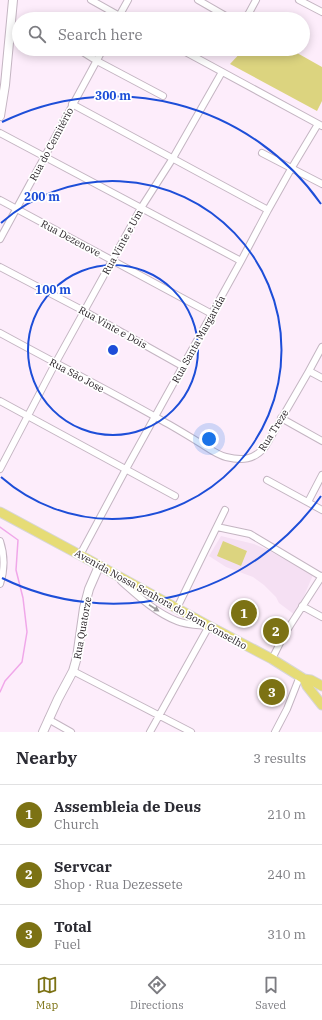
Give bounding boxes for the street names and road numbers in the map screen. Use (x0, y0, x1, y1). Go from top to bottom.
street label: Rua do Cemitério (27, 105, 76, 183)
street label: Rua Vinte e Um (99, 207, 146, 277)
street label: Rua Dezenove (39, 217, 103, 260)
street label: Rua Santa Margarida (169, 293, 228, 385)
street label: Rua Vinte e Dois (76, 303, 149, 352)
street label: Rua São Jose (47, 356, 106, 395)
street label: Rua Treze (255, 407, 291, 454)
street label: Avenida Nossa Senhora do Bom Conselho (72, 546, 249, 653)
street label: Rua Quatorze (71, 596, 94, 660)

